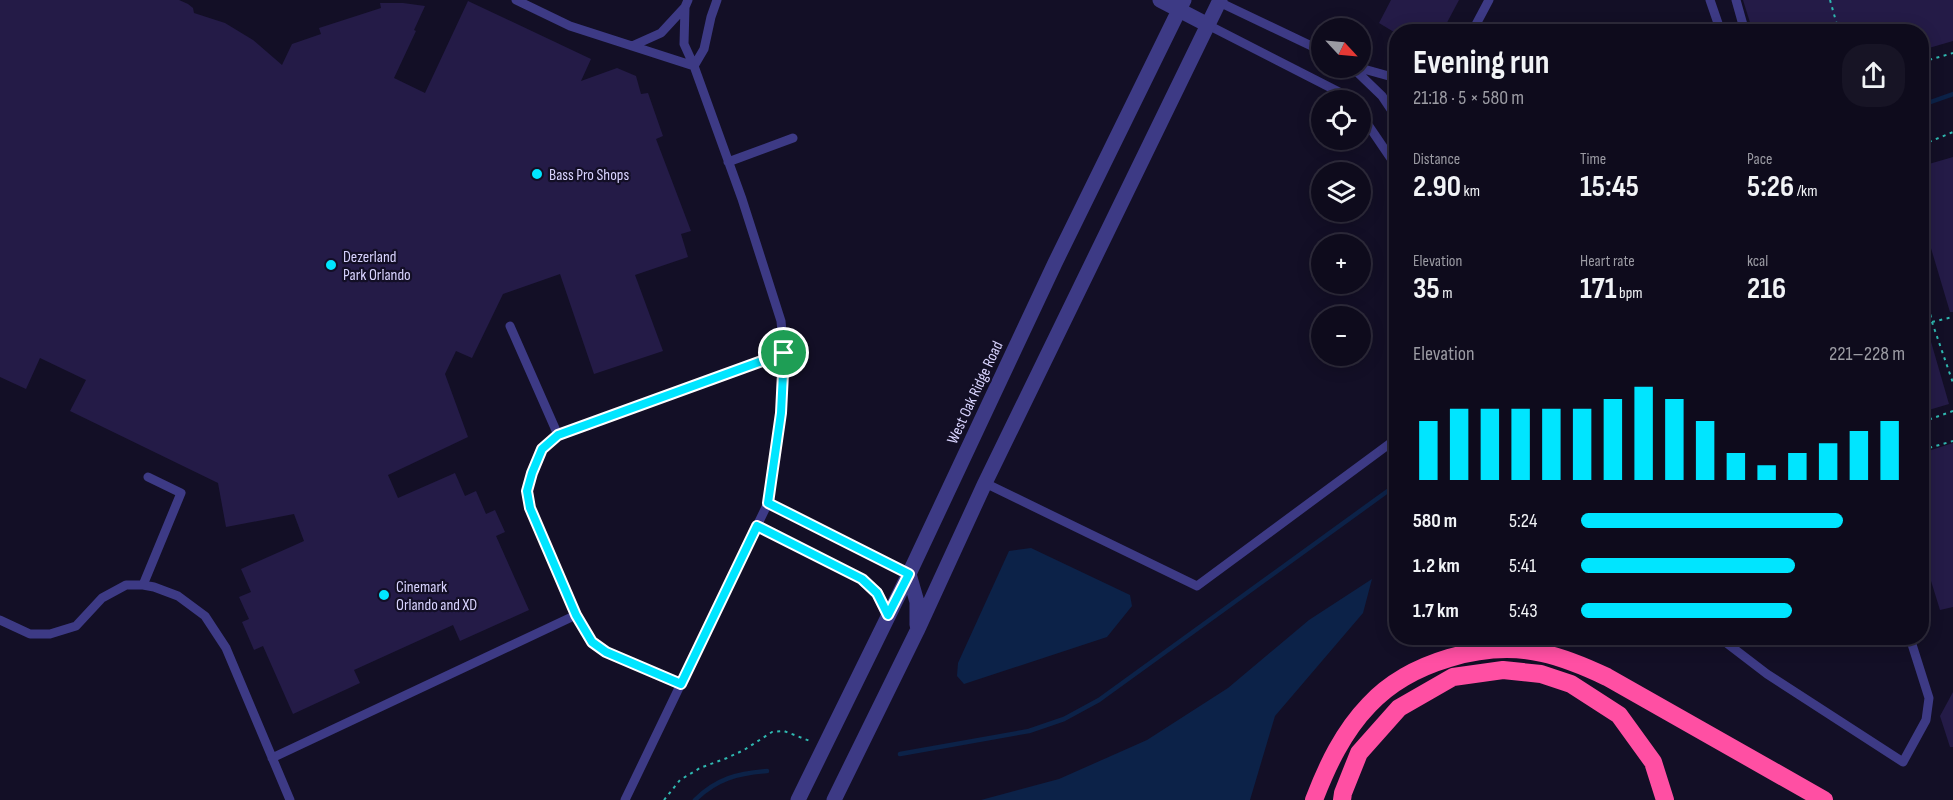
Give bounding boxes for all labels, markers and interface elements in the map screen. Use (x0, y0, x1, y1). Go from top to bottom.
north arrow (1311, 18, 1371, 78)
map controls (1311, 18, 1371, 366)
text: Evening run (1413, 43, 1549, 83)
button: share (1842, 44, 1905, 107)
text: 21:18 · 5 × 580 m (1413, 86, 1524, 110)
button: locate (1311, 90, 1371, 150)
text: Distance (1413, 150, 1460, 169)
text: Time (1580, 150, 1606, 169)
text: Pace (1747, 150, 1772, 169)
button: layers (1311, 162, 1371, 222)
place label: Bass Pro Shops (549, 166, 629, 185)
marker: Bass Pro Shops (530, 167, 544, 181)
text: 2.90 (1413, 169, 1461, 205)
text: 15:45 (1580, 169, 1639, 205)
text: 5:26 (1747, 169, 1794, 205)
text: km (1461, 182, 1480, 201)
text: /km (1794, 182, 1818, 201)
button: + (1311, 234, 1371, 294)
place label: Dezerland Park Orlando (343, 248, 411, 285)
text: Elevation (1413, 252, 1462, 271)
text: Heart rate (1580, 252, 1635, 271)
text: kcal (1747, 252, 1768, 271)
marker: Dezerland Park Orlando (324, 258, 338, 272)
text: 35 (1413, 271, 1440, 307)
text: 171 (1580, 271, 1616, 307)
text: 216 (1747, 271, 1786, 307)
text: m (1440, 284, 1452, 303)
text: bpm (1616, 284, 1643, 303)
button: − (1311, 306, 1371, 366)
pin (758, 327, 809, 378)
icon: arrive (767, 336, 800, 369)
street label: West Oak Ridge Road (943, 338, 1007, 447)
text: Elevation (1413, 342, 1475, 366)
text: 221–228 m (1829, 342, 1905, 366)
text: 580 m (1413, 509, 1457, 533)
text: 5:24 (1509, 509, 1537, 533)
text: 1.2 km (1413, 554, 1460, 578)
text: 5:41 (1509, 554, 1536, 578)
place label: Cinemark Orlando and XD (396, 578, 477, 615)
marker: Cinemark Orlando and XD (377, 588, 391, 602)
text: 1.7 km (1413, 599, 1459, 623)
text: 5:43 (1509, 599, 1538, 623)

